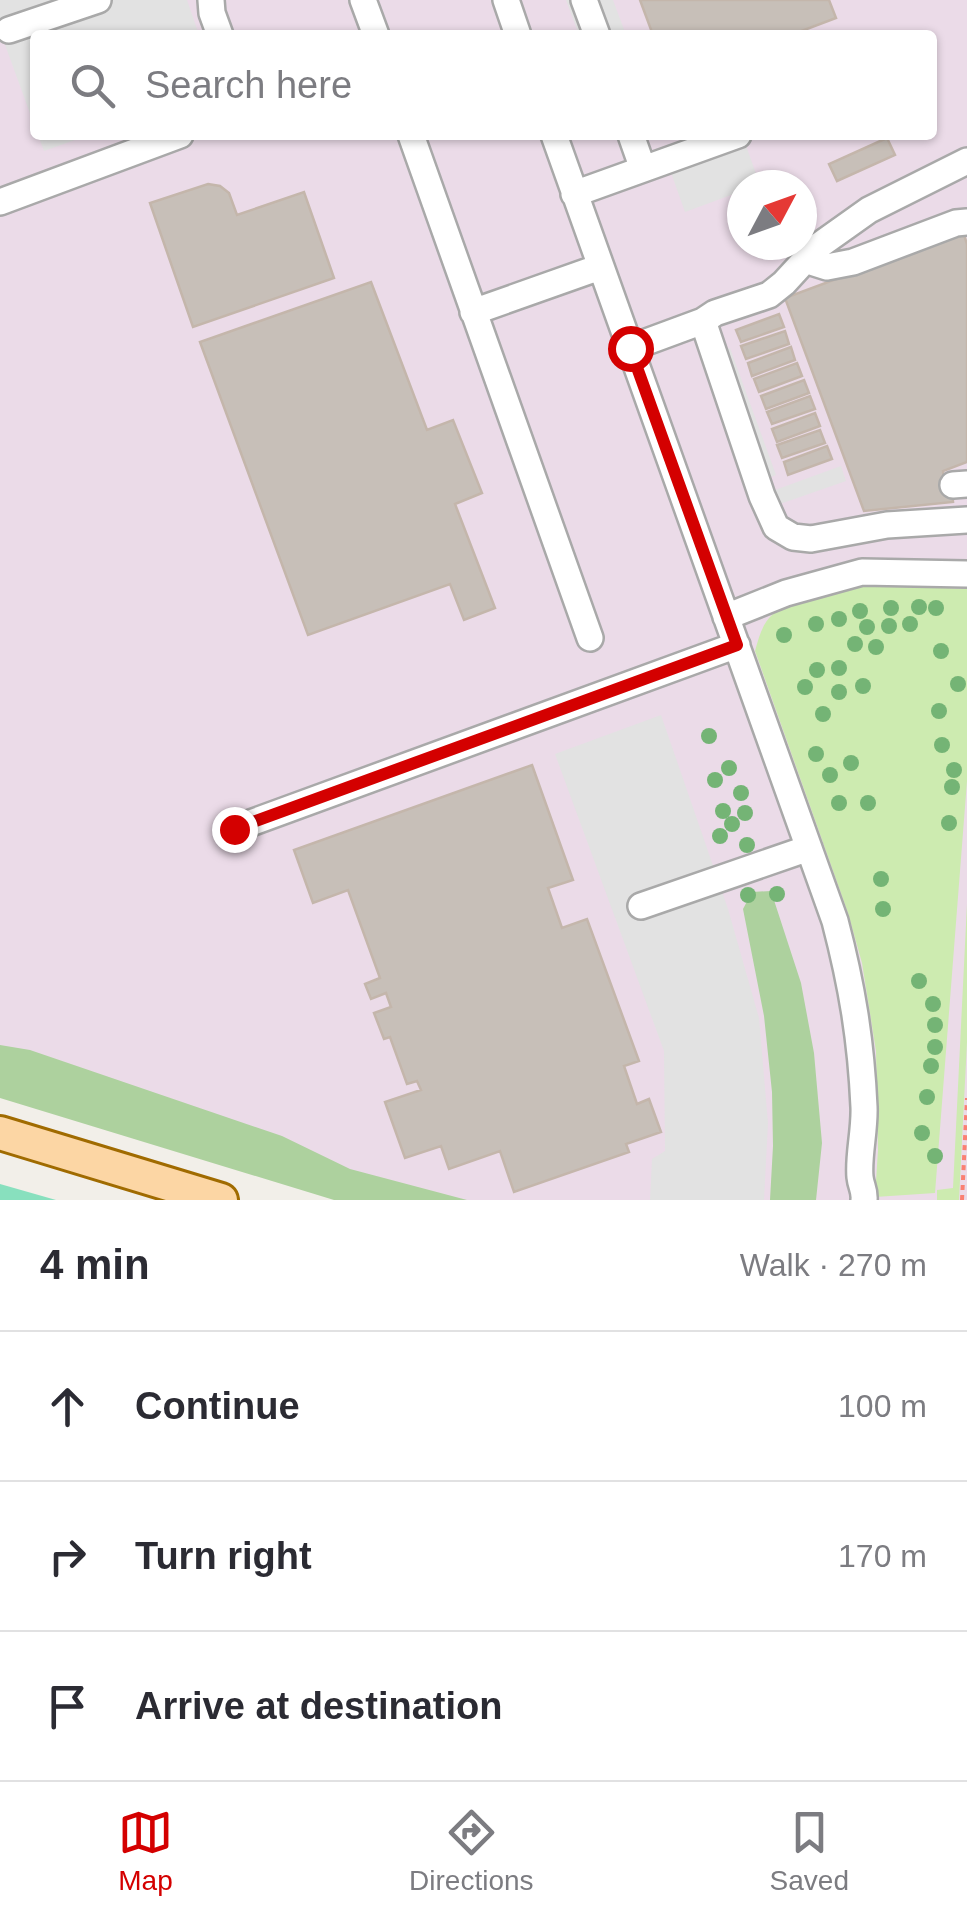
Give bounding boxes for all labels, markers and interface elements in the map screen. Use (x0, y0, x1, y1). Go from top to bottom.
search box (30, 30, 937, 140)
icon: search (65, 58, 120, 113)
text: Search here (145, 64, 352, 106)
north arrow (727, 170, 817, 260)
route start (608, 326, 654, 372)
route end (212, 807, 258, 853)
text: 4 min (40, 1241, 150, 1288)
text: Walk · 270 m (740, 1247, 927, 1283)
icon: ahead (40, 1379, 95, 1434)
text: Continue (135, 1385, 300, 1427)
text: 100 m (838, 1388, 927, 1424)
icon: right (40, 1529, 95, 1584)
text: Turn right (135, 1535, 312, 1577)
text: 170 m (838, 1538, 927, 1574)
icon: arrive (40, 1679, 95, 1734)
text: Arrive at destination (135, 1685, 502, 1727)
tab: Map (118, 1805, 173, 1897)
tab: Directions (409, 1805, 534, 1897)
tab: Saved (770, 1805, 849, 1897)

